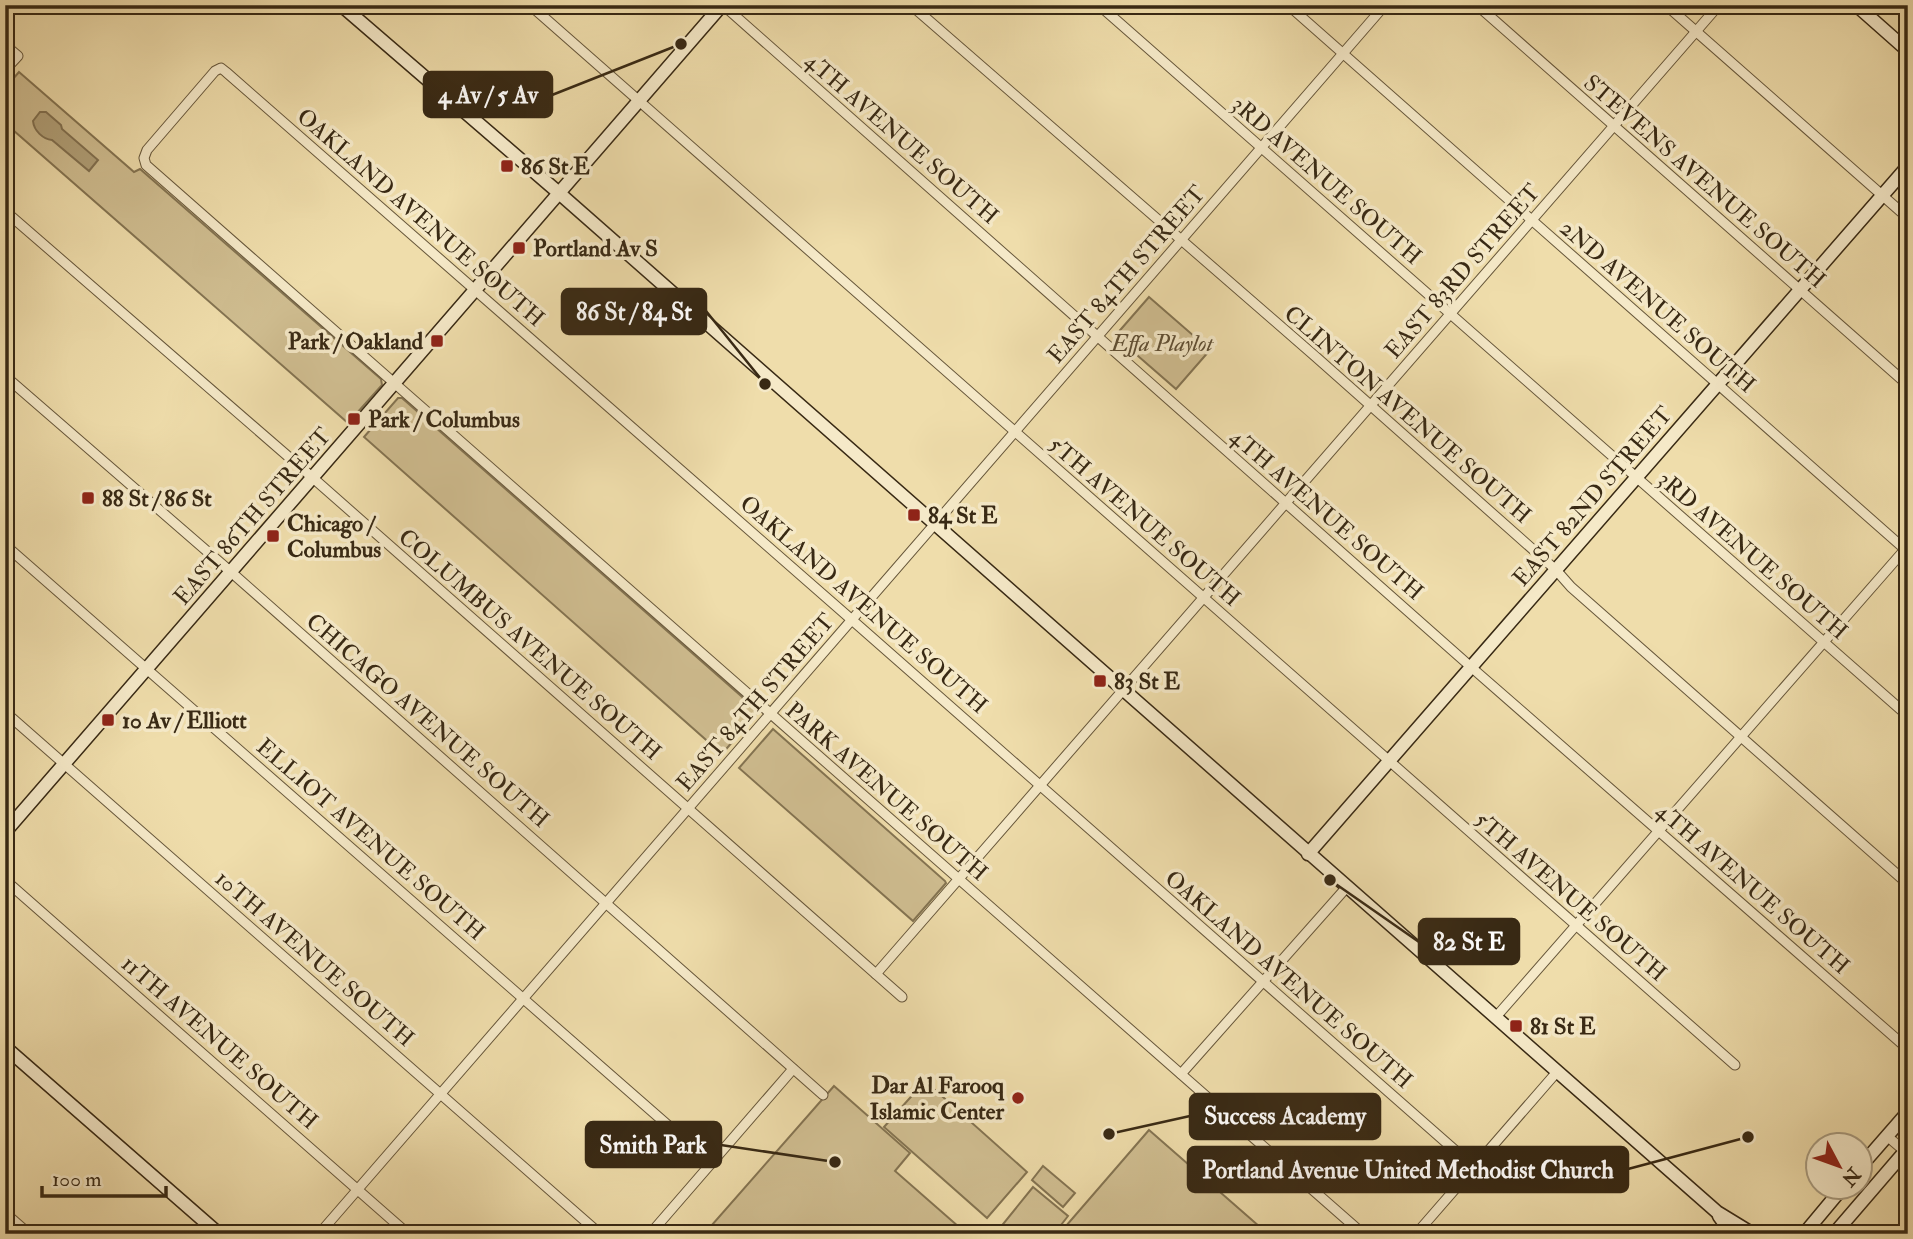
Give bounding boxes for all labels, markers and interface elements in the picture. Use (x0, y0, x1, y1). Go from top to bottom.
street label: 4TH AVENUE SOUTH (799, 46, 1004, 230)
street label: STEVENS AVENUE SOUTH (1578, 68, 1832, 294)
callout: 4 Av / 5 Av (424, 72, 552, 117)
text: 4 Av / 5 Av (437, 80, 540, 111)
street label: 3RD AVENUE SOUTH (1226, 90, 1428, 271)
street label: OAKLAND AVENUE SOUTH (291, 102, 551, 333)
place label: 86 St E (521, 152, 590, 181)
marker: 86 St E (499, 158, 515, 174)
street label: EAST 83RD STREET (1379, 178, 1546, 365)
street label: EAST 84TH STREET (1041, 179, 1212, 369)
street label: 2ND AVENUE SOUTH (1554, 214, 1761, 399)
place label: Portland Av S (533, 234, 658, 263)
marker: Portland Av S (511, 240, 527, 256)
callout: 86 St / 84 St (562, 289, 706, 334)
text: 86 St / 84 St (576, 297, 692, 328)
street label: CLINTON AVENUE SOUTH (1278, 299, 1537, 530)
place label: Park / Oakland (288, 327, 424, 356)
park label: Effa Playlot (1109, 329, 1214, 358)
marker: Park / Oakland (429, 333, 445, 349)
street label: EAST 82ND STREET (1506, 400, 1678, 592)
place label: Park / Columbus (368, 405, 520, 434)
marker: Park / Columbus (346, 411, 362, 427)
street label: EAST 86TH STREET (167, 422, 337, 611)
street label: 4TH AVENUE SOUTH (1224, 422, 1429, 606)
street label: 5TH AVENUE SOUTH (1043, 430, 1247, 613)
street label: 3RD AVENUE SOUTH (1652, 465, 1854, 646)
place label: 88 St / 86 St (102, 484, 212, 513)
street label: OAKLAND AVENUE SOUTH (734, 489, 994, 720)
marker: 88 St / 86 St (80, 490, 96, 506)
place label: 84 St E (928, 501, 998, 530)
marker: 84 St E (906, 507, 922, 523)
place label: Chicago / Columbus (287, 509, 381, 564)
street label: COLUMBUS AVENUE SOUTH (392, 522, 667, 766)
marker: Chicago / Columbus (265, 528, 281, 544)
street label: CHICAGO AVENUE SOUTH (300, 607, 555, 834)
street label: EAST 84TH STREET (670, 607, 841, 797)
place label: 83 St E (1114, 667, 1181, 696)
marker: 83 St E (1092, 673, 1108, 689)
street label: PARK AVENUE SOUTH (780, 696, 994, 887)
place label: 10 Av / Elliott (122, 706, 247, 735)
marker: 10 Av / Elliott (100, 712, 116, 728)
street label: ELLIOT AVENUE SOUTH (250, 732, 491, 947)
street label: 4TH AVENUE SOUTH (1650, 796, 1855, 980)
street label: 5TH AVENUE SOUTH (1469, 805, 1673, 988)
street label: 10TH AVENUE SOUTH (209, 864, 420, 1053)
street label: OAKLAND AVENUE SOUTH (1159, 864, 1419, 1095)
callout: 82 St E (1419, 919, 1519, 964)
text: 82 St E (1433, 927, 1505, 958)
street label: 11TH AVENUE SOUTH (115, 949, 324, 1136)
place label: 81 St E (1530, 1012, 1596, 1041)
marker: 81 St E (1508, 1018, 1524, 1034)
place label: Dar Al Farooq Islamic Center (870, 1071, 1005, 1126)
marker: Dar Al Farooq Islamic Center (1010, 1090, 1026, 1106)
callout: Success Academy (1190, 1094, 1380, 1139)
text: Success Academy (1204, 1101, 1367, 1132)
callout: Smith Park (586, 1122, 721, 1167)
text: Smith Park (599, 1130, 707, 1161)
north arrow (1804, 1130, 1874, 1200)
callout: Portland Avenue United Methodist Church (1188, 1147, 1628, 1192)
scale bar (42, 1155, 166, 1199)
text: Portland Avenue United Methodist Church (1202, 1155, 1614, 1186)
text: N (1836, 1161, 1866, 1192)
text: 100 m (52, 1166, 102, 1193)

